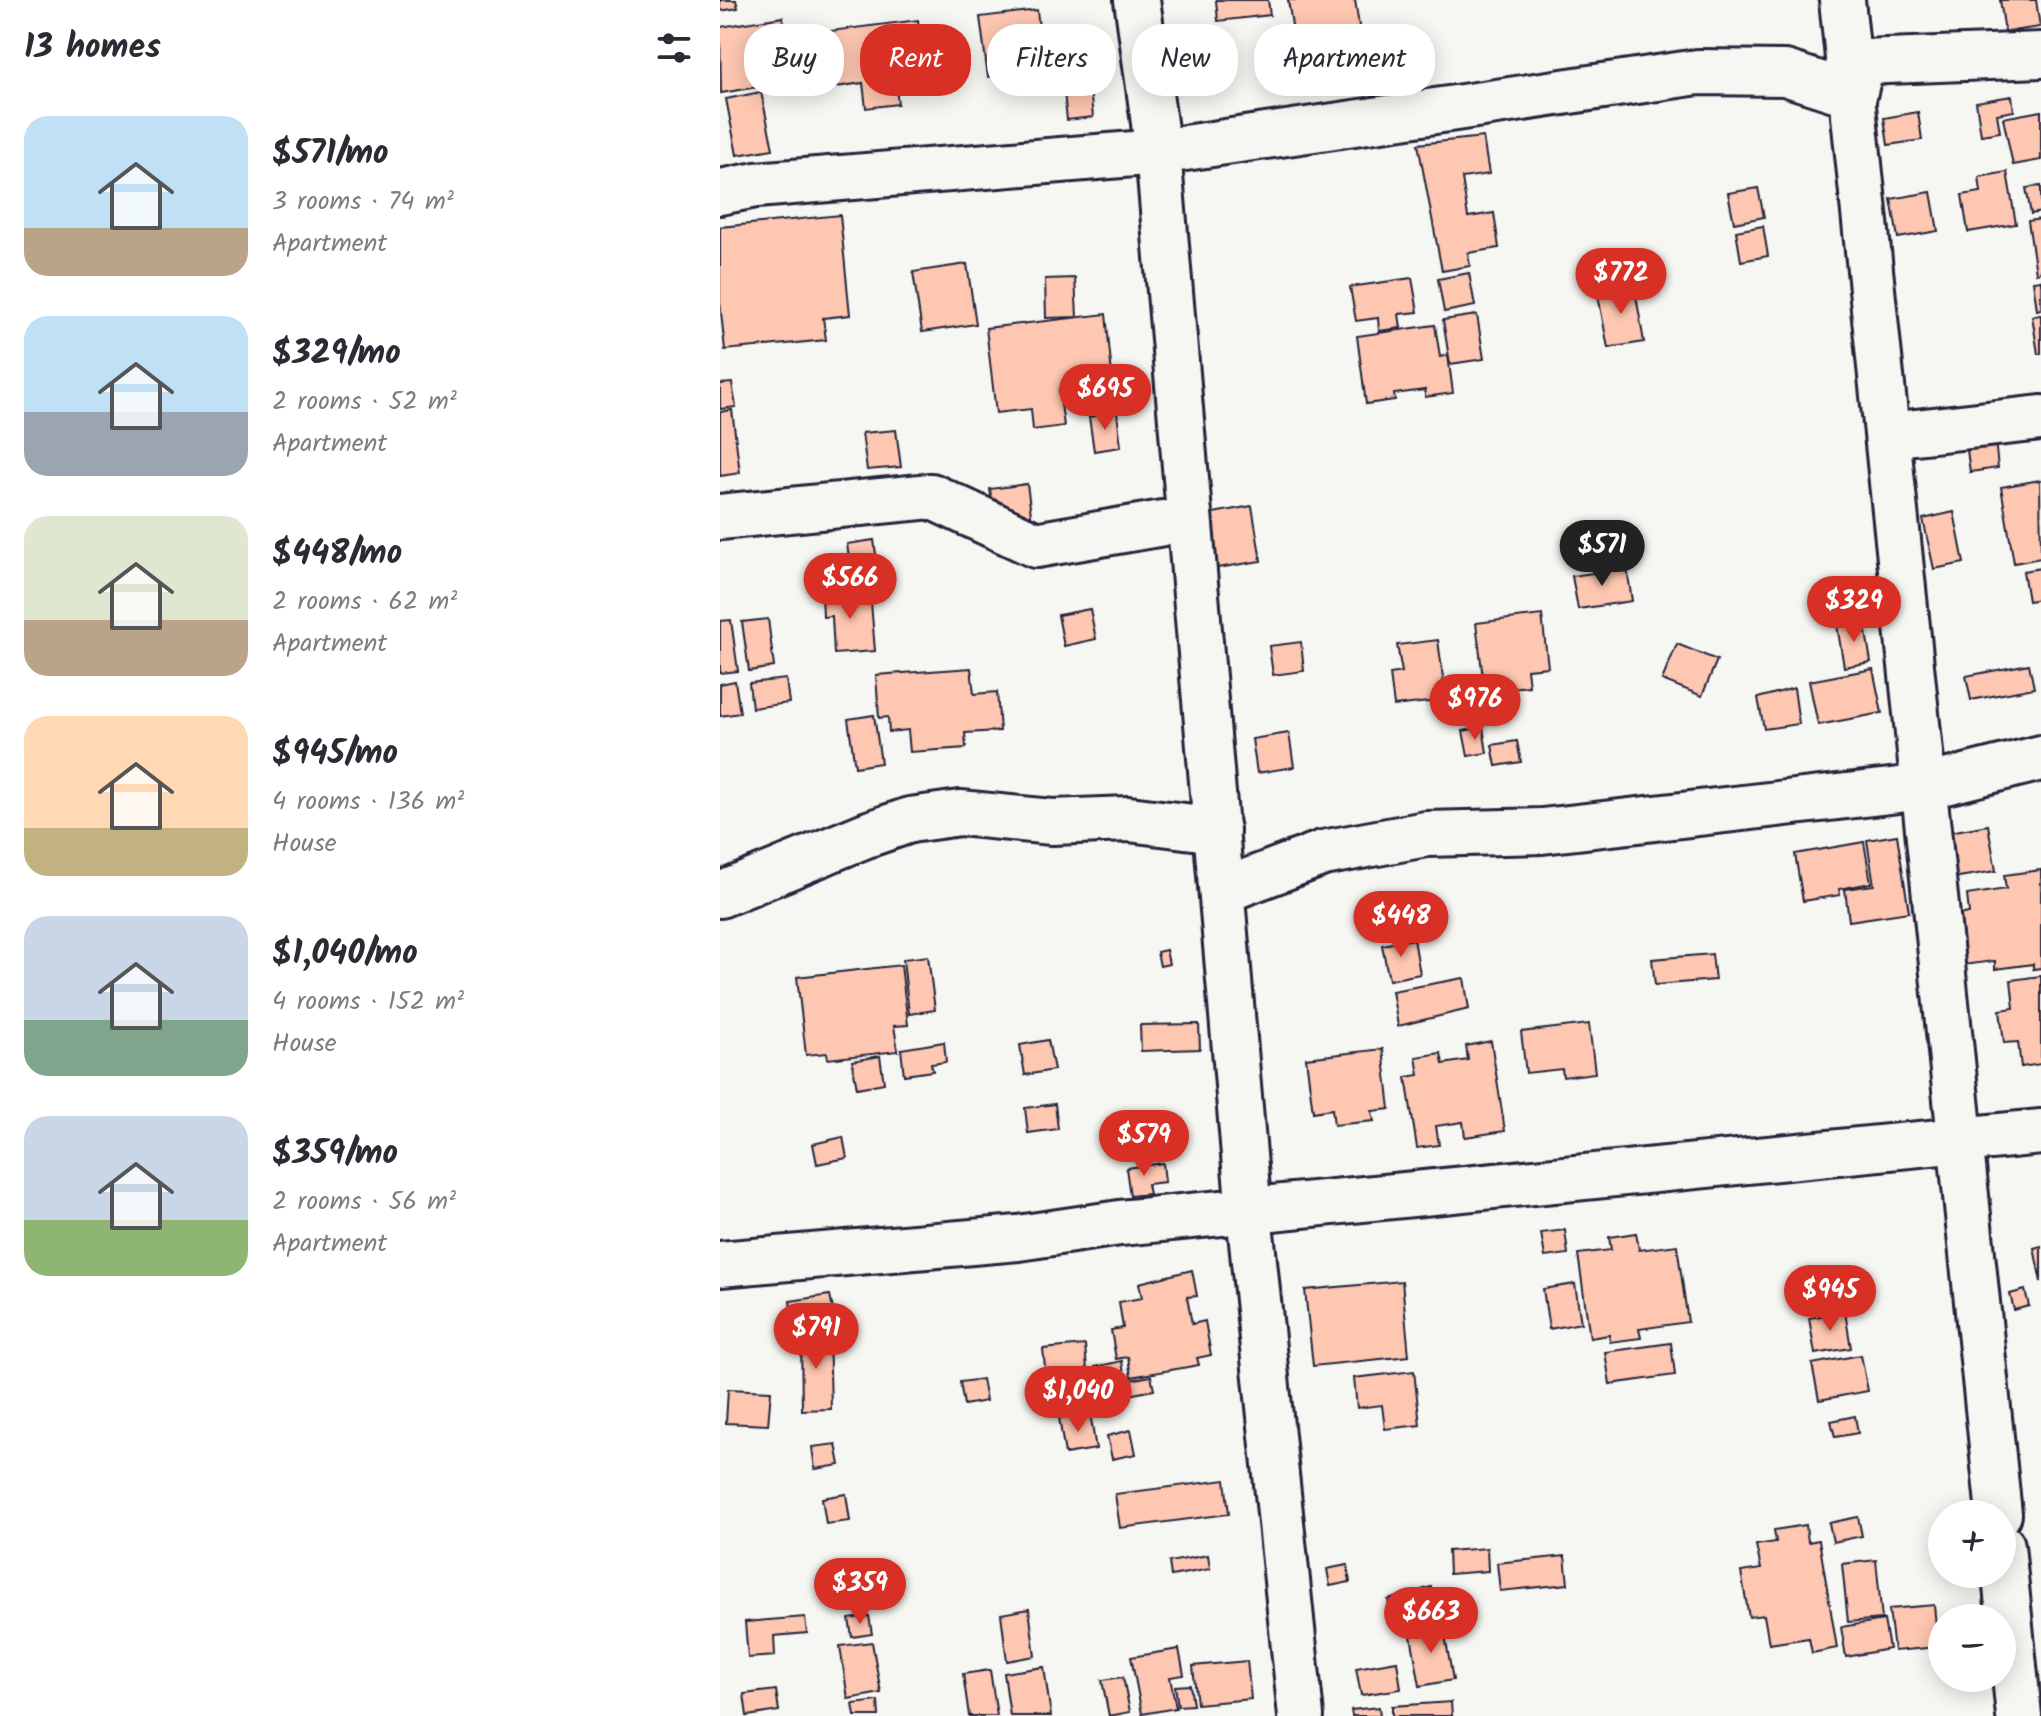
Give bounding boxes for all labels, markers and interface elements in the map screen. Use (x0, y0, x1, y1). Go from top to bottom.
text: 13 homes (24, 21, 161, 75)
chip: Buy (744, 24, 844, 96)
chip: Rent (860, 24, 971, 96)
chip: Filters (987, 24, 1116, 96)
chip: New (1132, 24, 1238, 96)
chip: Apartment (1254, 24, 1435, 96)
icon: filters (652, 26, 696, 70)
text: $571/mo (272, 127, 389, 181)
icon: home (88, 148, 184, 244)
text: 3 rooms · 74 m² (272, 181, 454, 223)
text: Apartment (272, 223, 387, 265)
pin: $772 (1574, 248, 1668, 316)
text: $772 (1593, 253, 1649, 295)
text: $329/mo (272, 327, 401, 381)
icon: home (88, 348, 184, 444)
pin: $695 (1058, 364, 1152, 432)
text: $695 (1077, 369, 1133, 411)
text: 2 rooms · 52 m² (272, 381, 457, 423)
text: Apartment (272, 423, 387, 465)
pin: $571 (1555, 520, 1649, 588)
text: $571 (1578, 525, 1626, 567)
text: $448/mo (272, 527, 402, 581)
icon: home (88, 548, 184, 644)
pin: $566 (803, 553, 897, 621)
text: $566 (822, 558, 878, 600)
pin: $329 (1807, 576, 1901, 644)
text: 2 rooms · 62 m² (272, 581, 457, 623)
text: $329 (1825, 581, 1883, 623)
text: Apartment (272, 623, 387, 665)
pin: $976 (1428, 674, 1522, 742)
text: $976 (1448, 679, 1502, 721)
text: $945/mo (272, 727, 398, 781)
icon: home (88, 748, 184, 844)
text: 4 rooms · 136 m² (272, 781, 464, 823)
text: House (272, 823, 336, 865)
pin: $448 (1354, 891, 1448, 959)
text: $448 (1371, 896, 1431, 938)
text: $1,040/mo (272, 927, 418, 981)
icon: home (88, 948, 184, 1044)
text: 4 rooms · 152 m² (272, 981, 464, 1023)
text: House (272, 1023, 336, 1065)
pin: $579 (1097, 1110, 1191, 1178)
text: $579 (1117, 1115, 1171, 1157)
text: $359/mo (272, 1127, 398, 1181)
icon: home (88, 1148, 184, 1244)
text: 2 rooms · 56 m² (272, 1181, 456, 1223)
text: Apartment (272, 1223, 387, 1265)
pin: $945 (1783, 1265, 1877, 1333)
text: $945 (1802, 1270, 1858, 1312)
pin: $791 (769, 1303, 863, 1371)
text: $791 (792, 1308, 840, 1350)
pin: $1,040 (1013, 1366, 1143, 1434)
text: $1,040 (1043, 1371, 1113, 1413)
map controls (1928, 1500, 2016, 1692)
button: + (1928, 1500, 2016, 1588)
pin: $359 (813, 1558, 907, 1626)
text: $359 (832, 1563, 888, 1605)
pin: $663 (1384, 1587, 1478, 1655)
text: $663 (1402, 1592, 1460, 1634)
button: − (1928, 1604, 2016, 1692)

